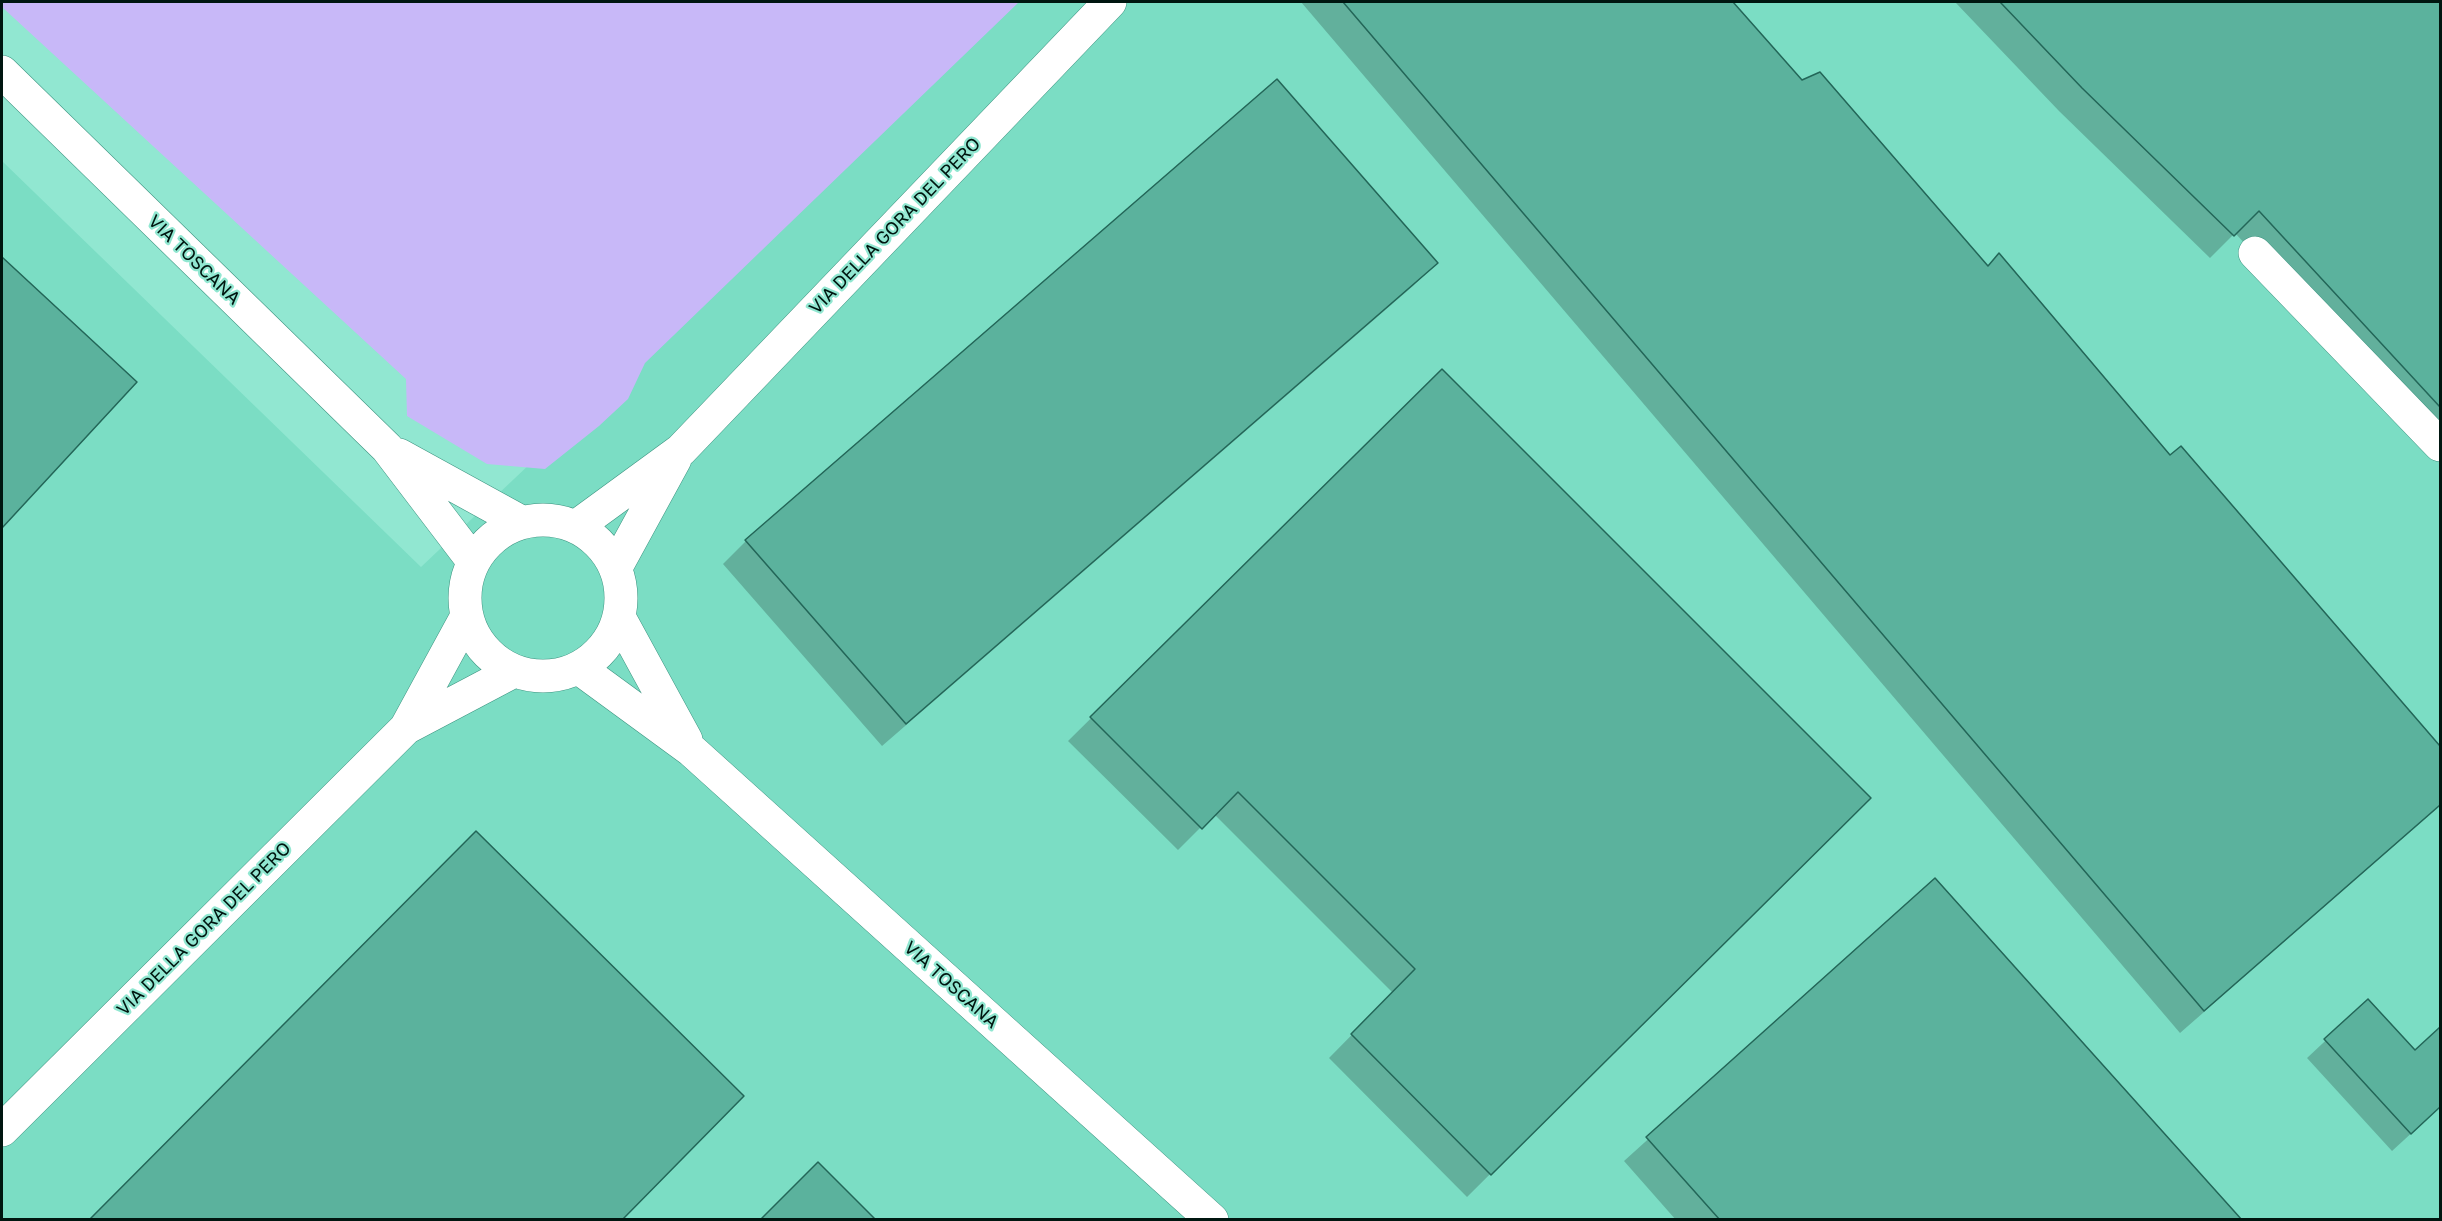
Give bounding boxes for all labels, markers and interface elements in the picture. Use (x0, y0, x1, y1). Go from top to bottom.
street label: VIA DELLA GORA DEL PERO (805, 133, 985, 319)
street label: VIA TOSCANA (143, 211, 245, 309)
street label: VIA DELLA GORA DEL PERO (113, 838, 295, 1020)
street label: VIA TOSCANA (899, 937, 1003, 1033)

